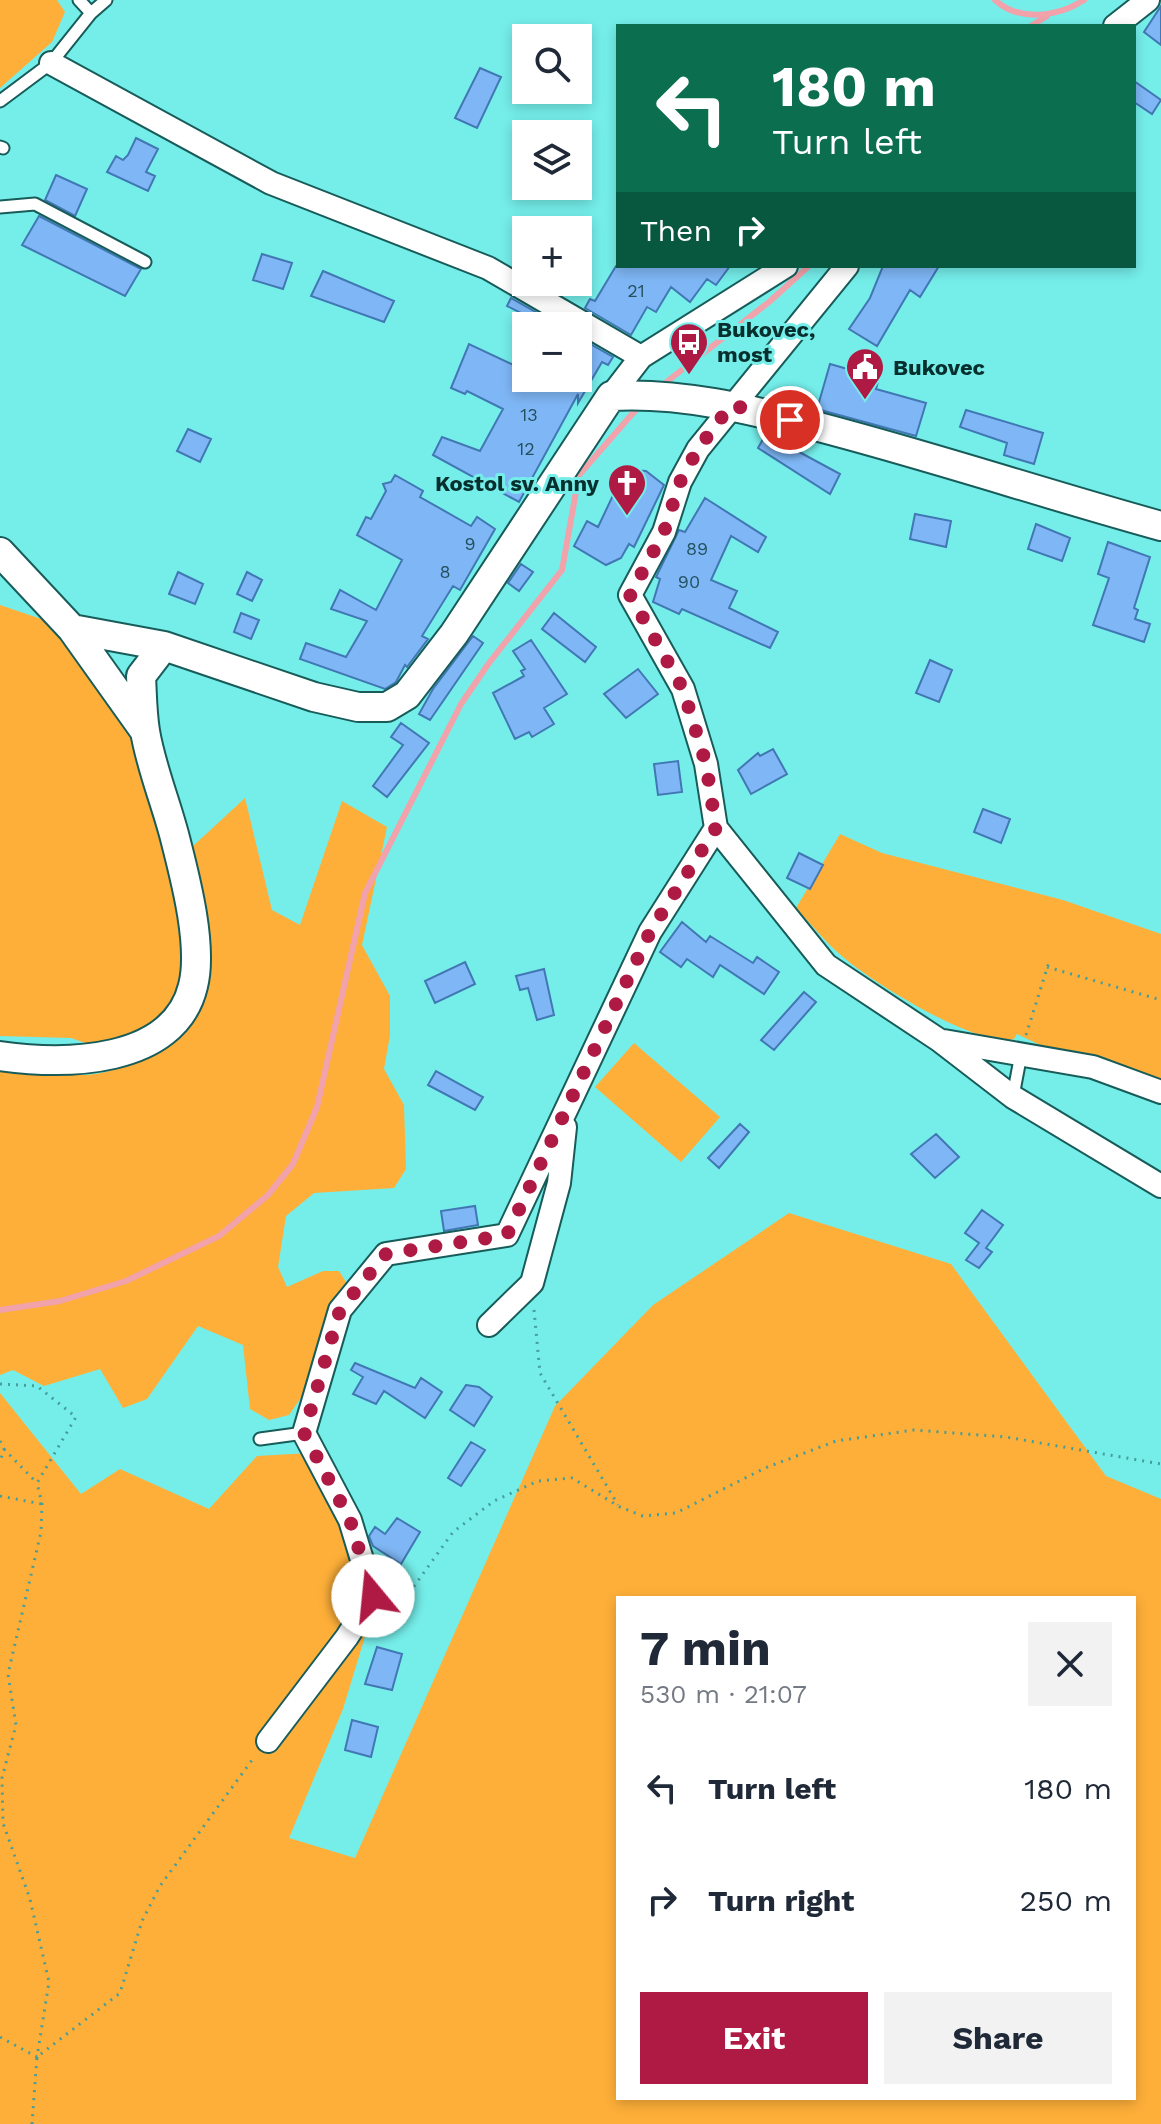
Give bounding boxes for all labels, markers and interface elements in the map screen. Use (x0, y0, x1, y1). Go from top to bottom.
map controls (512, 24, 592, 392)
button: search (512, 24, 592, 104)
text: 180 m (772, 54, 936, 120)
icon: left (640, 56, 744, 160)
button: layers (512, 120, 592, 200)
text: Turn left (772, 121, 922, 163)
icon: right (728, 208, 772, 252)
text: Then (640, 213, 712, 248)
button: + (512, 216, 592, 296)
house number: 21 (627, 280, 645, 301)
button: − (512, 312, 592, 392)
place label: Bukovec, most (717, 317, 815, 367)
bus stop icon: Bukovec, most (668, 321, 710, 376)
public building icon: Bukovec (844, 346, 886, 401)
place label: Bukovec (893, 355, 985, 380)
pin (756, 386, 824, 454)
icon: arrive (768, 398, 812, 442)
house number: 13 (520, 404, 538, 425)
house number: 12 (517, 438, 535, 459)
church icon: Kostol sv. Anny (606, 462, 648, 517)
place label: Kostol sv. Anny (435, 471, 600, 496)
house number: 9 (464, 533, 476, 554)
house number: 89 (686, 538, 708, 559)
house number: 8 (439, 561, 451, 582)
house number: 90 (678, 571, 700, 592)
position arrow (331, 1554, 415, 1638)
text: 7 min (640, 1620, 771, 1677)
button: close (1028, 1622, 1112, 1706)
text: 530 m · 21:07 (640, 1679, 807, 1709)
icon: left (640, 1766, 684, 1810)
text: Turn left (708, 1771, 836, 1806)
text: 180 m (1024, 1771, 1112, 1806)
icon: right (640, 1878, 684, 1922)
text: Turn right (708, 1883, 854, 1918)
text: 250 m (1020, 1883, 1112, 1918)
button: Exit (640, 1992, 868, 2084)
button: Share (884, 1992, 1112, 2084)

